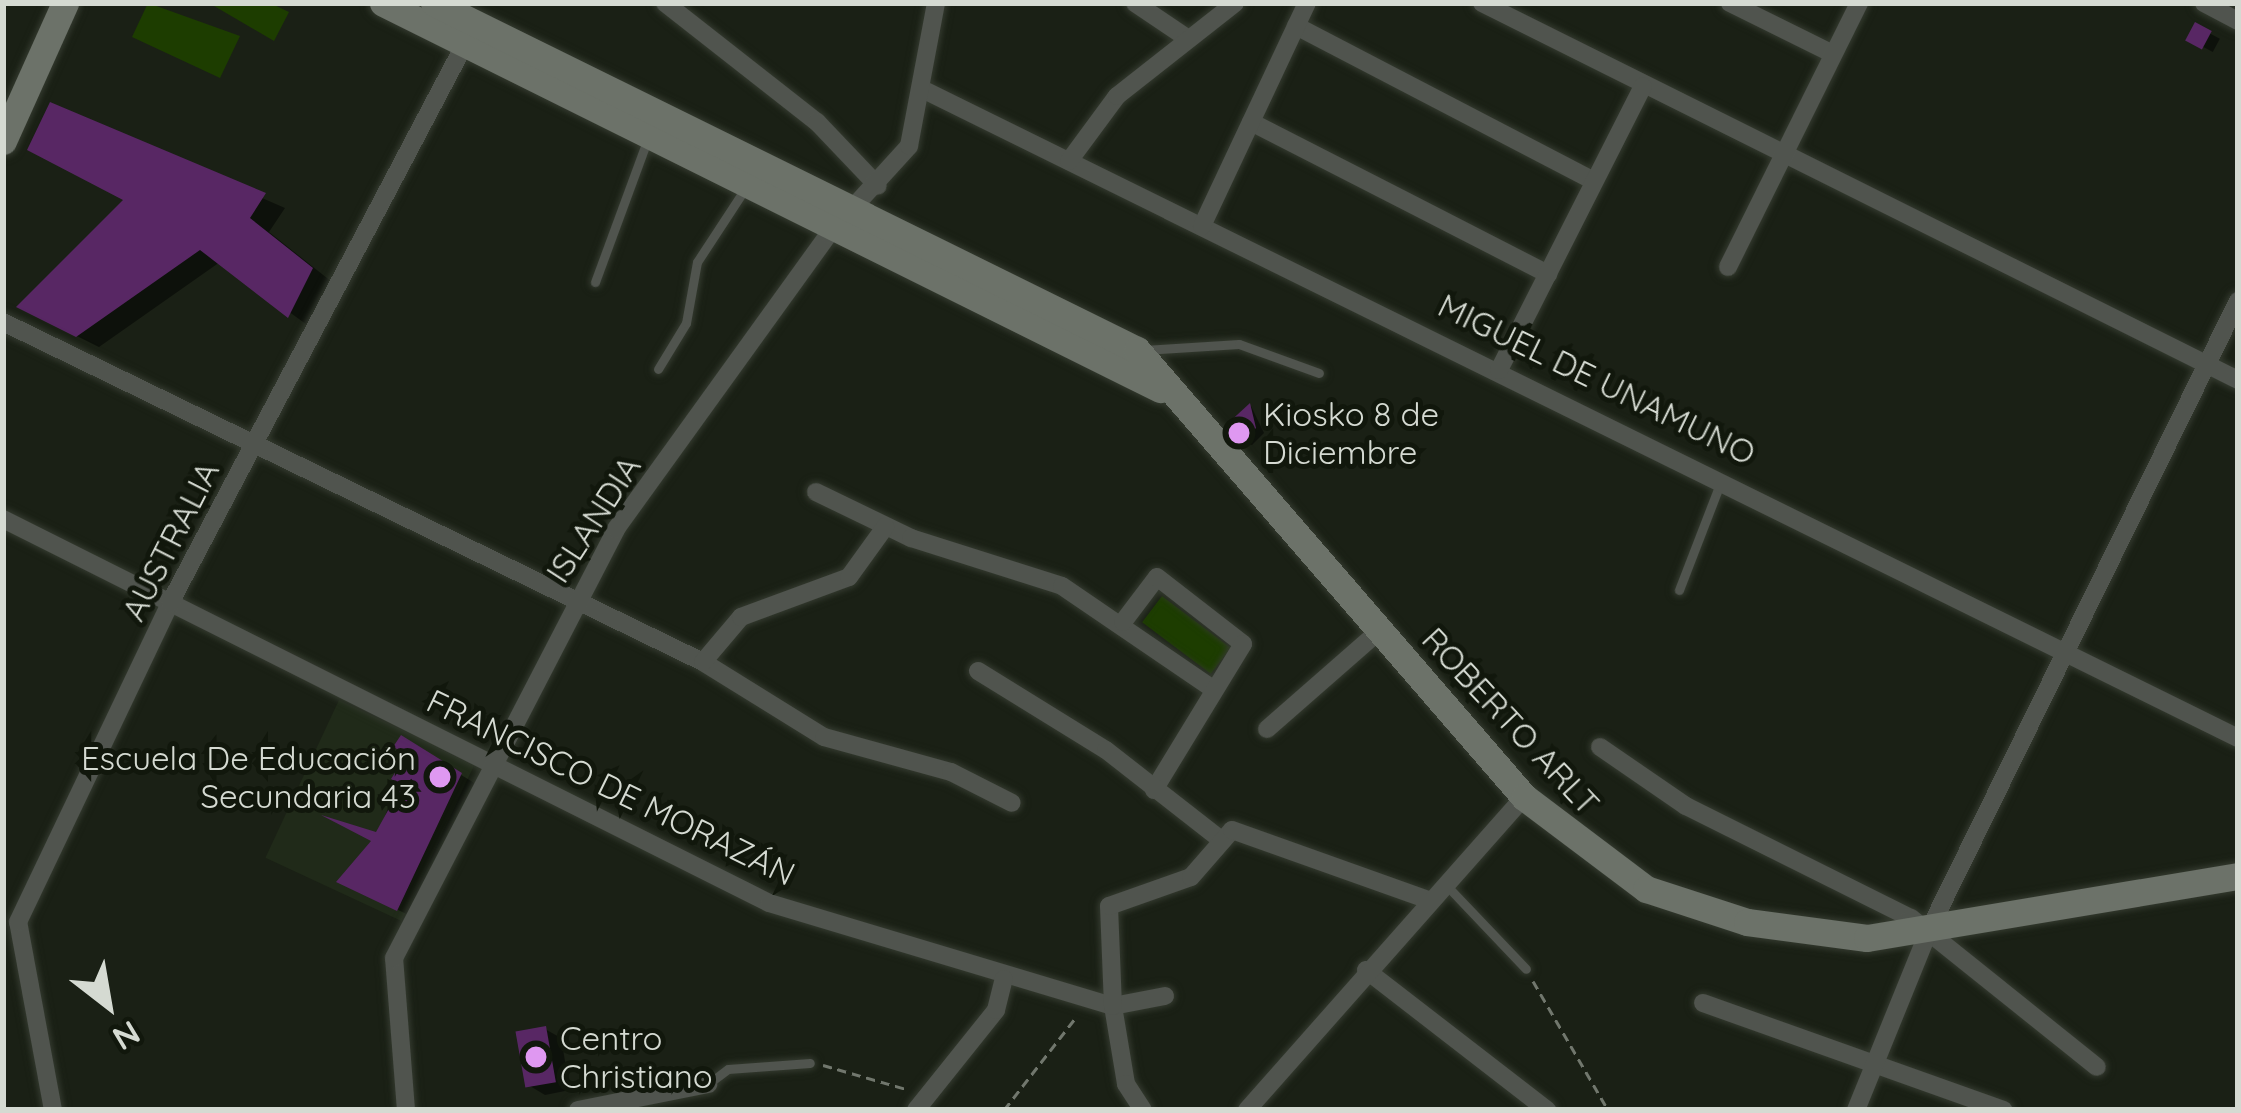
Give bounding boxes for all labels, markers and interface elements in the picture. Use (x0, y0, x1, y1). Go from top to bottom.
street label: MIGUEL DE UNAMUNO (1432, 285, 1762, 473)
place label: Kiosko 8 de Diciembre (1263, 394, 1439, 472)
marker: Kiosko 8 de Diciembre (1226, 420, 1252, 446)
street label: ISLANDIA (537, 448, 649, 590)
street label: AUSTRALIA (113, 455, 227, 627)
street label: ROBERTO ARLT (1414, 619, 1608, 823)
street label: FRANCISCO DE MORAZÁN (421, 681, 801, 893)
place label: Escuela De Educación Secundaria 43 (81, 738, 416, 816)
marker: Escuela De Educación Secundaria 43 (427, 764, 453, 790)
north arrow (48, 945, 168, 1065)
text: N (106, 1012, 148, 1060)
place label: Centro Christiano (560, 1018, 713, 1096)
marker: Centro Christiano (523, 1044, 549, 1070)

